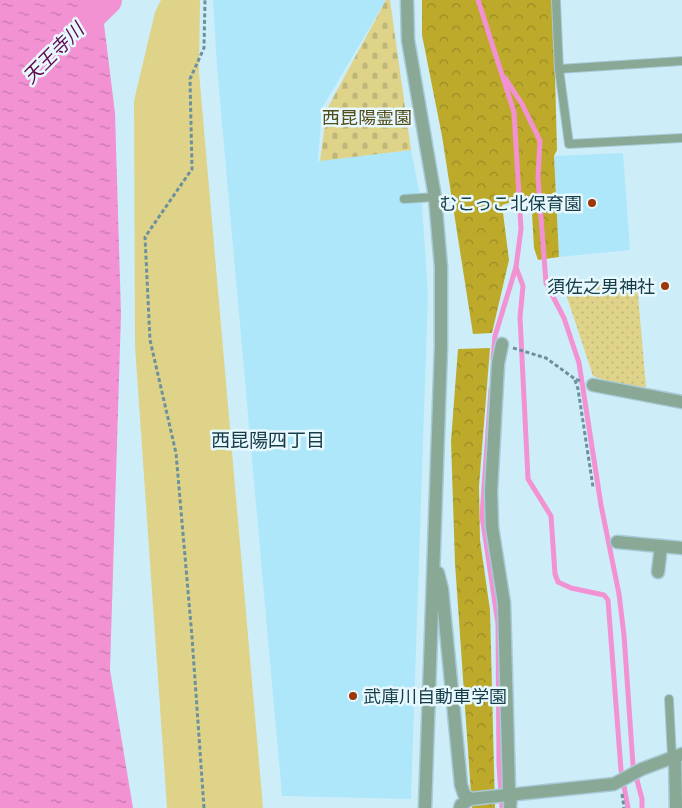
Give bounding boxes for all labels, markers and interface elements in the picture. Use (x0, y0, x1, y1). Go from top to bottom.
water label: 天王寺川 (18, 16, 90, 88)
park label: 西昆陽霊園 (322, 106, 412, 129)
place label: むこっこ北保育園 (439, 192, 582, 215)
marker: むこっこ北保育園 (586, 197, 598, 209)
place label: 須佐之男神社 (547, 275, 655, 298)
marker: 須佐之男神社 (659, 280, 671, 292)
district label: 西昆陽四丁目 (211, 428, 325, 452)
place label: 武庫川自動車学園 (363, 685, 507, 708)
marker: 武庫川自動車学園 (347, 690, 359, 702)

